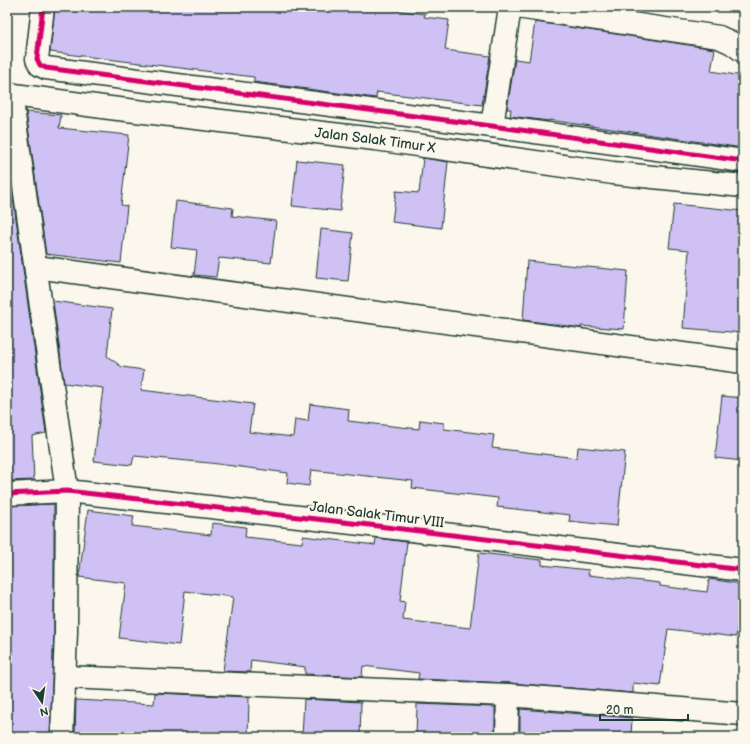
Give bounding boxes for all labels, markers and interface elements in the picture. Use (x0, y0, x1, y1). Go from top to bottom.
street label: Jalan Salak Timur X (314, 124, 437, 157)
street label: Jalan Salak Timur VIII (309, 498, 445, 531)
north arrow (22, 682, 62, 722)
scale bar (600, 696, 688, 722)
text: 20 m (606, 703, 633, 718)
text: N (39, 704, 50, 719)

